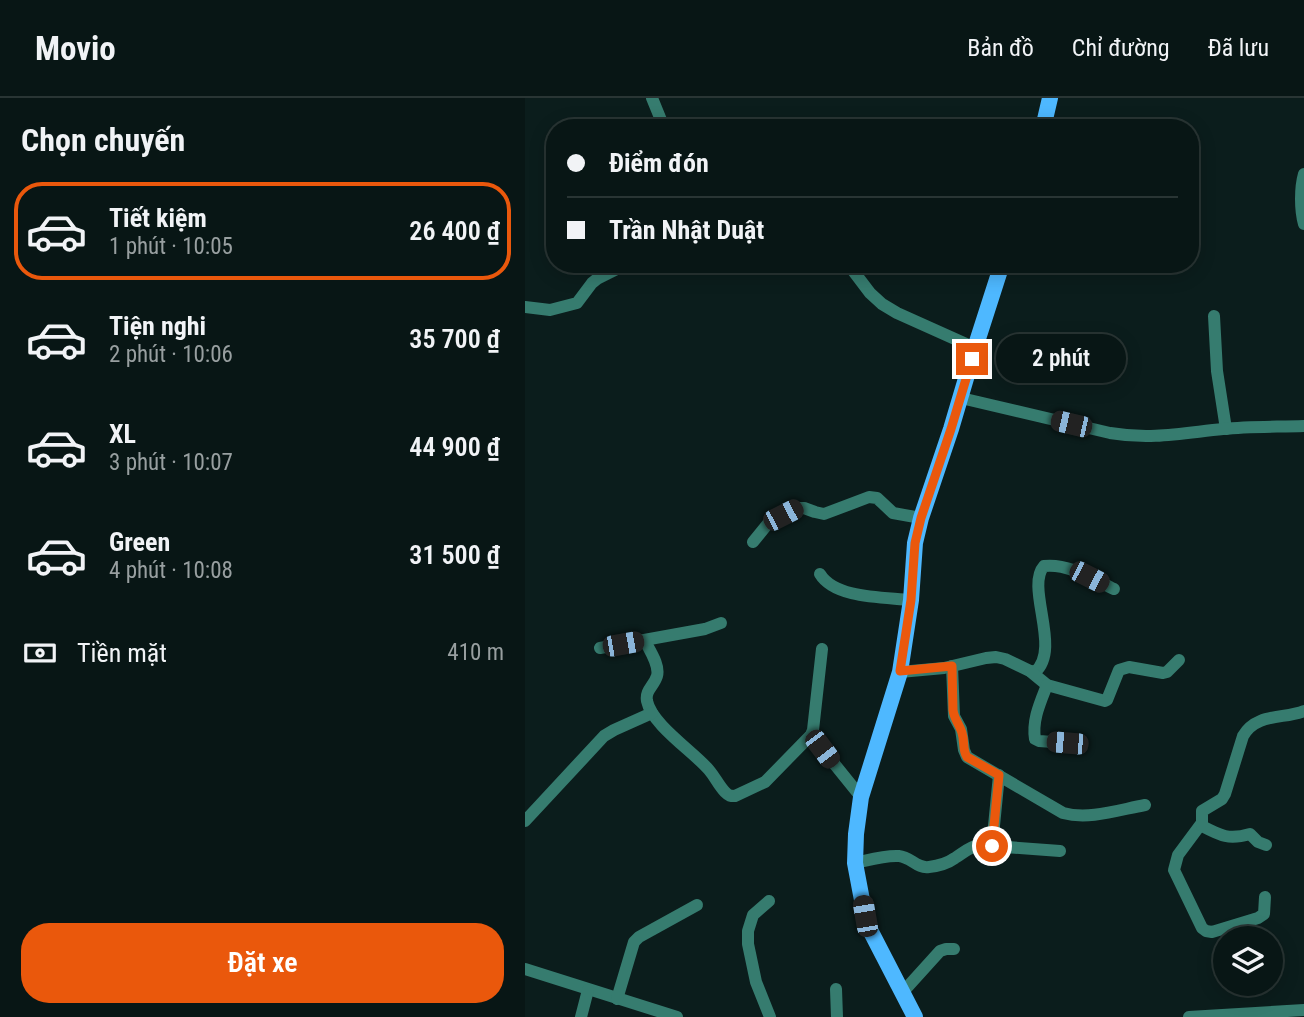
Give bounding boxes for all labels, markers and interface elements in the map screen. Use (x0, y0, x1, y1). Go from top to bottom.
text: Movio (35, 29, 116, 68)
text: Bản đồ (967, 34, 1034, 62)
text: Chỉ đường (1072, 34, 1170, 62)
text: Đã lưu (1208, 34, 1269, 62)
text: Chọn chuyến (21, 121, 185, 159)
text: Điểm đón (609, 148, 709, 178)
icon: car (25, 200, 88, 263)
text: Tiết kiệm (109, 203, 207, 233)
text: Trần Nhật Duật (609, 215, 764, 245)
text: 26 400 ₫ (409, 216, 500, 246)
text: 1 phút · 10:05 (109, 233, 233, 260)
icon: car (25, 308, 88, 371)
text: Tiện nghi (109, 311, 206, 341)
text: 35 700 ₫ (409, 324, 500, 354)
callout: 2 phút (997, 334, 1126, 384)
text: 2 phút · 10:06 (109, 341, 233, 368)
route end (956, 343, 988, 375)
text: 2 phút (1032, 345, 1090, 372)
car (1049, 409, 1094, 439)
icon: car (25, 416, 88, 479)
text: XL (109, 419, 136, 449)
text: 44 900 ₫ (409, 432, 500, 462)
text: 3 phút · 10:07 (109, 449, 233, 476)
car (760, 496, 807, 534)
icon: car (25, 524, 88, 587)
text: Green (109, 527, 170, 557)
text: 31 500 ₫ (409, 540, 500, 570)
text: 4 phút · 10:08 (109, 557, 233, 584)
car (1066, 558, 1113, 596)
car (601, 630, 646, 658)
icon: cash (21, 634, 59, 672)
text: Tiền mặt (77, 638, 167, 668)
text: 410 m (447, 639, 504, 666)
car (801, 726, 844, 772)
car (1046, 731, 1089, 755)
route start (976, 830, 1008, 862)
car (852, 893, 879, 939)
button: Đặt xe (21, 923, 504, 1003)
map controls (1213, 926, 1283, 996)
button: layers (1213, 926, 1283, 996)

